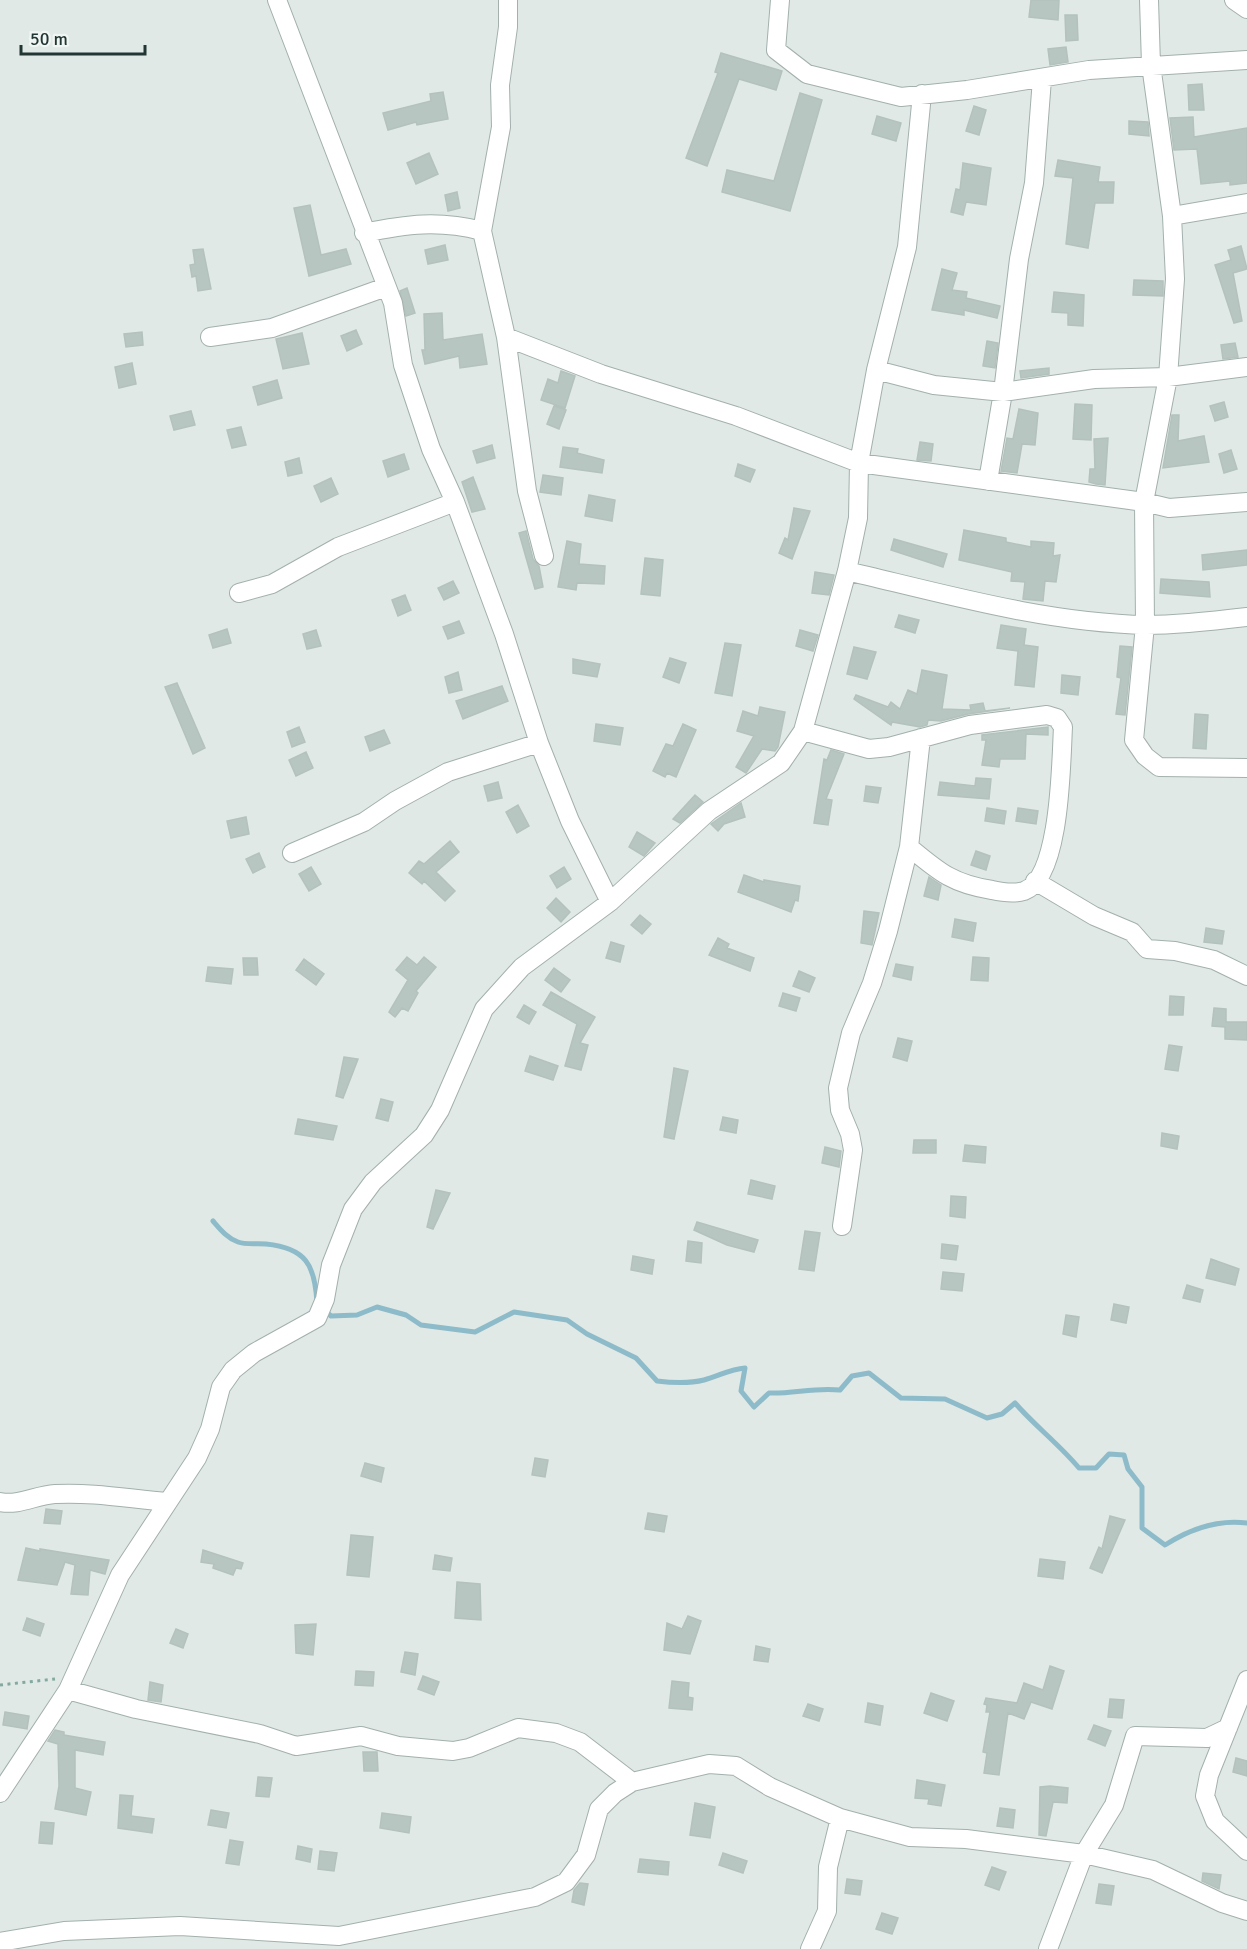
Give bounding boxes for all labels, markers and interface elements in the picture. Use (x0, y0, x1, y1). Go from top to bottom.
scale bar (21, 18, 146, 56)
text: 50 m (30, 28, 68, 50)

